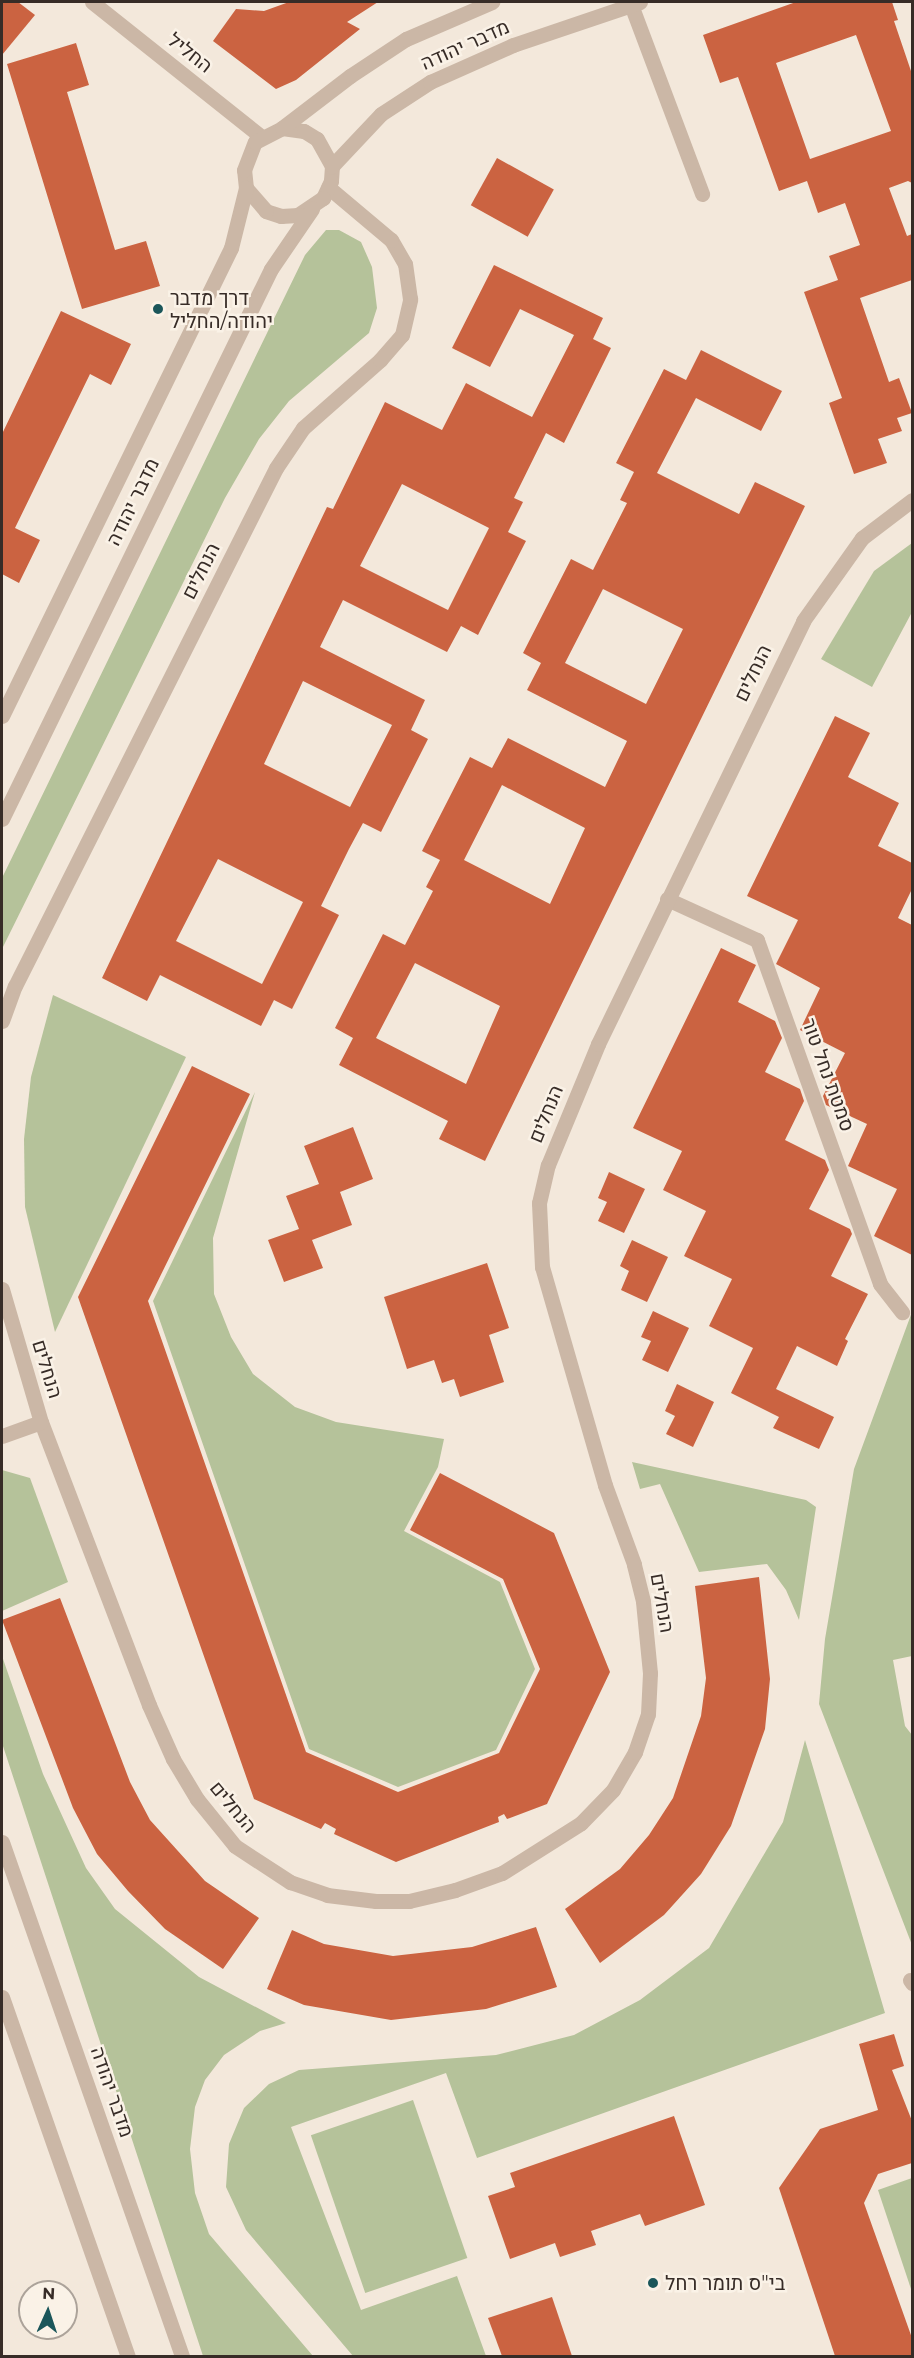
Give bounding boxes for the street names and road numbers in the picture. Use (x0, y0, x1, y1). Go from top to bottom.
street label: מדבר יהודה (417, 15, 513, 75)
street label: החליל (163, 28, 217, 78)
street label: מדבר יהודה (101, 454, 165, 550)
street label: הנחלים (177, 539, 225, 603)
street label: הנחלים (729, 641, 777, 705)
street label: סמטת נחל טור (796, 1015, 860, 1135)
street label: הנחלים (524, 1082, 568, 1146)
street label: הנחלים (27, 1337, 67, 1401)
street label: הנחלים (645, 1571, 679, 1635)
street label: הנחלים (204, 1776, 262, 1838)
street label: מדבר יהודה (85, 2043, 139, 2141)

